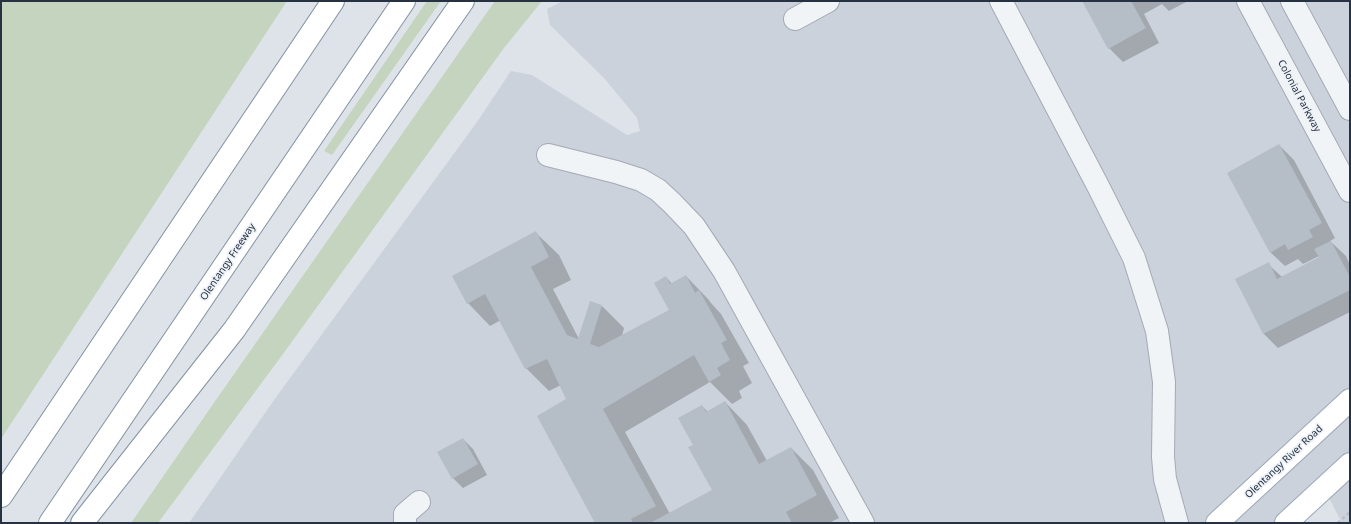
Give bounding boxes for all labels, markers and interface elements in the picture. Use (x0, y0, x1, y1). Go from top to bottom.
street label: Colonial Parkway (1275, 58, 1323, 134)
street label: Olentangy Freeway (198, 221, 258, 303)
street label: Olentangy River Road (1243, 423, 1325, 501)

